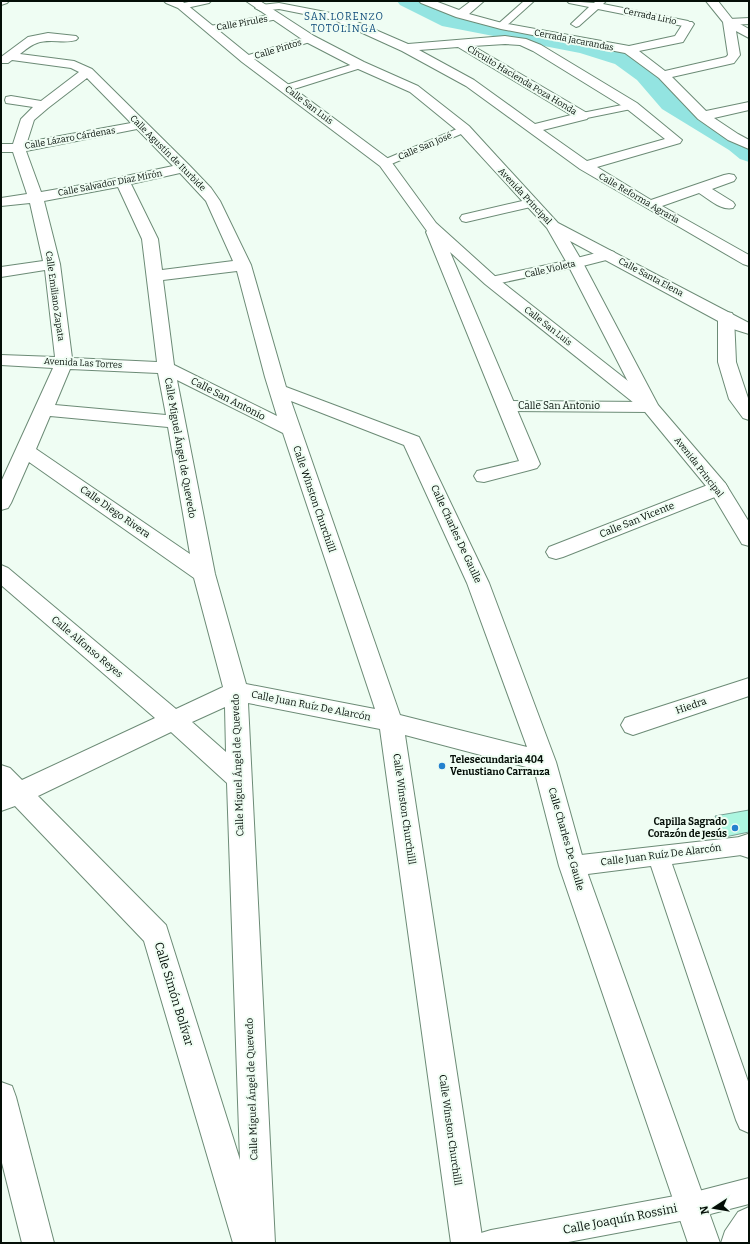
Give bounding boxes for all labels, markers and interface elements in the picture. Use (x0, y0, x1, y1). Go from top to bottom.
street label: Cerrada Lirio (622, 5, 678, 27)
district label: SAN LORENZO TOTOLINGA (304, 11, 384, 35)
street label: Calle Pirules (216, 14, 268, 32)
street label: Cerrada Jacarandas (533, 27, 615, 53)
street label: Calle Pintos (253, 37, 303, 61)
street label: Circuito Hacienda Poza Honda (465, 43, 579, 117)
street label: Calle San Luis (283, 84, 335, 126)
street label: Calle Agustín de Iturbide (128, 113, 208, 193)
street label: Calle Lázaro Cárdenas (24, 125, 116, 151)
street label: Calle San José (397, 130, 453, 162)
street label: Avenida Principal (496, 166, 554, 227)
street label: Calle Salvador Díaz Mirón (57, 168, 163, 198)
street label: Calle Reforma Agraria (597, 171, 681, 225)
street label: Calle Emiliano Zapata (44, 250, 66, 342)
street label: Calle Santa Elena (617, 256, 685, 298)
street label: Calle Violeta (524, 258, 576, 280)
street label: Calle San Luis (522, 304, 574, 348)
street label: Avenida Las Torres (44, 356, 122, 370)
street label: Calle San Antonio (189, 375, 267, 423)
street label: Calle Miguel Ángel de Quevedo (162, 376, 200, 519)
street label: Calle San Antonio (518, 400, 600, 412)
street label: Avenida Principal (672, 435, 726, 499)
street label: Calle Winston Churchilll (290, 444, 338, 554)
street label: Calle Diego Rivera (78, 483, 153, 541)
street label: Calle Charles De Gaulle (428, 483, 484, 585)
street label: Calle San Vicente (598, 500, 676, 540)
street label: Calle Alfonso Reyes (49, 614, 125, 681)
street label: Calle Juan Ruíz De Alarcón (250, 688, 373, 724)
street label: Calle Miguel Ángel de Quevedo (228, 693, 246, 837)
street label: Hiedra (674, 695, 709, 717)
street label: Calle Winston Churchilll (390, 753, 418, 865)
place label: Telesecundaria 404 Venustiano Carranza (450, 754, 550, 778)
marker: Telesecundaria 404 Venustiano Carranza (437, 761, 447, 771)
street label: Calle Charles De Gaulle (546, 786, 586, 892)
place label: Capilla Sagrado Corazón de Jesús (648, 816, 727, 840)
marker: Capilla Sagrado Corazón de Jesús (730, 823, 740, 833)
street label: Calle Juan Ruíz De Alarcón (600, 841, 723, 868)
street label: Calle Simón Bolívar (152, 940, 197, 1048)
street label: Calle Miguel Ángel de Quevedo (242, 1017, 260, 1161)
street label: Calle Winston Churchilll (436, 1074, 464, 1186)
north arrow (694, 1188, 734, 1228)
street label: Calle Joaquín Rossini (562, 1201, 679, 1237)
text: N (697, 1204, 712, 1215)

